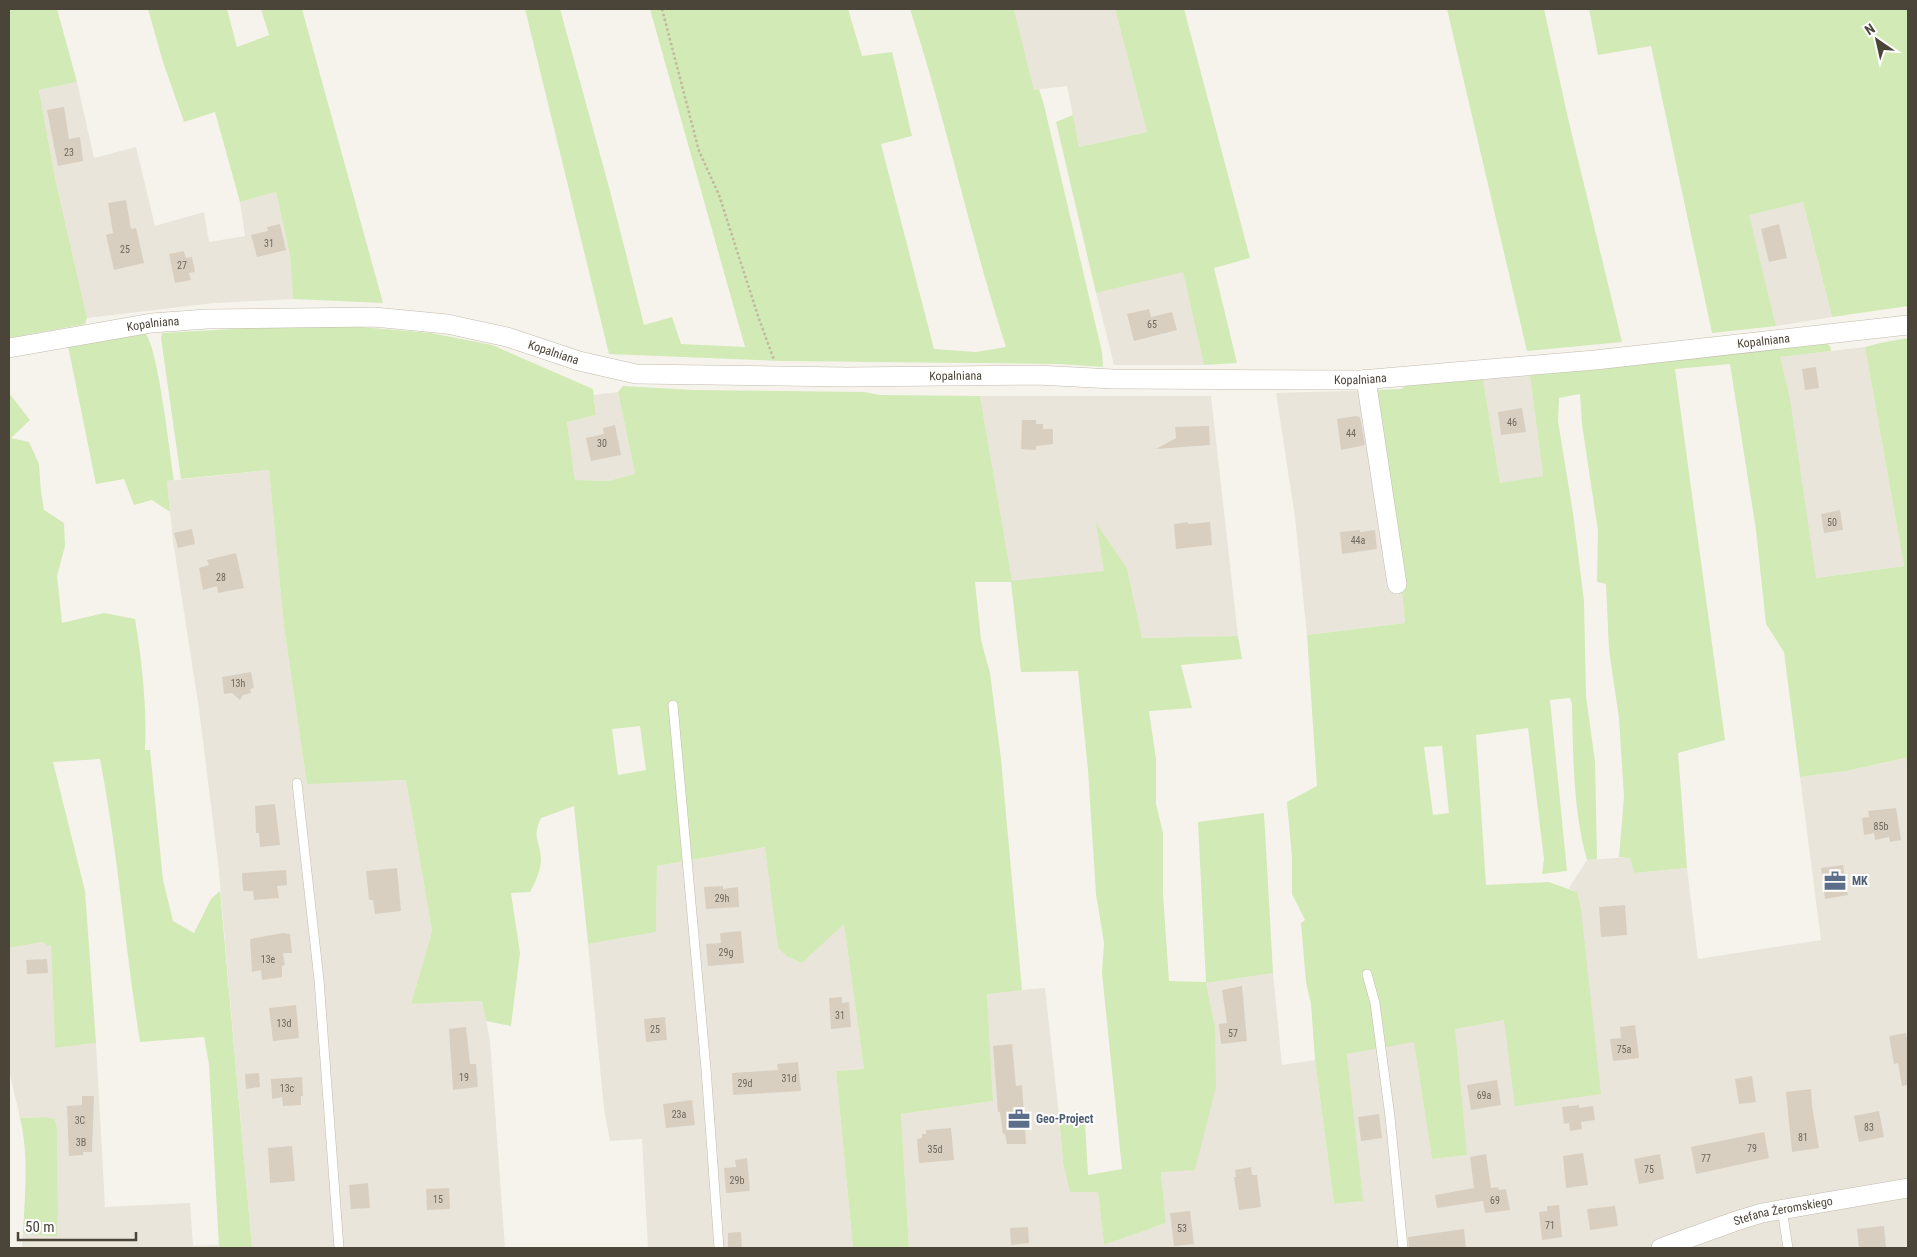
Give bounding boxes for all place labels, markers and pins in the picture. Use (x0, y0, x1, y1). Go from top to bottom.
office icon: MK (1822, 868, 1848, 894)
place label: MK (1852, 874, 1868, 888)
office icon: Geo-Project (1006, 1106, 1032, 1132)
place label: Geo-Project (1036, 1112, 1094, 1126)

